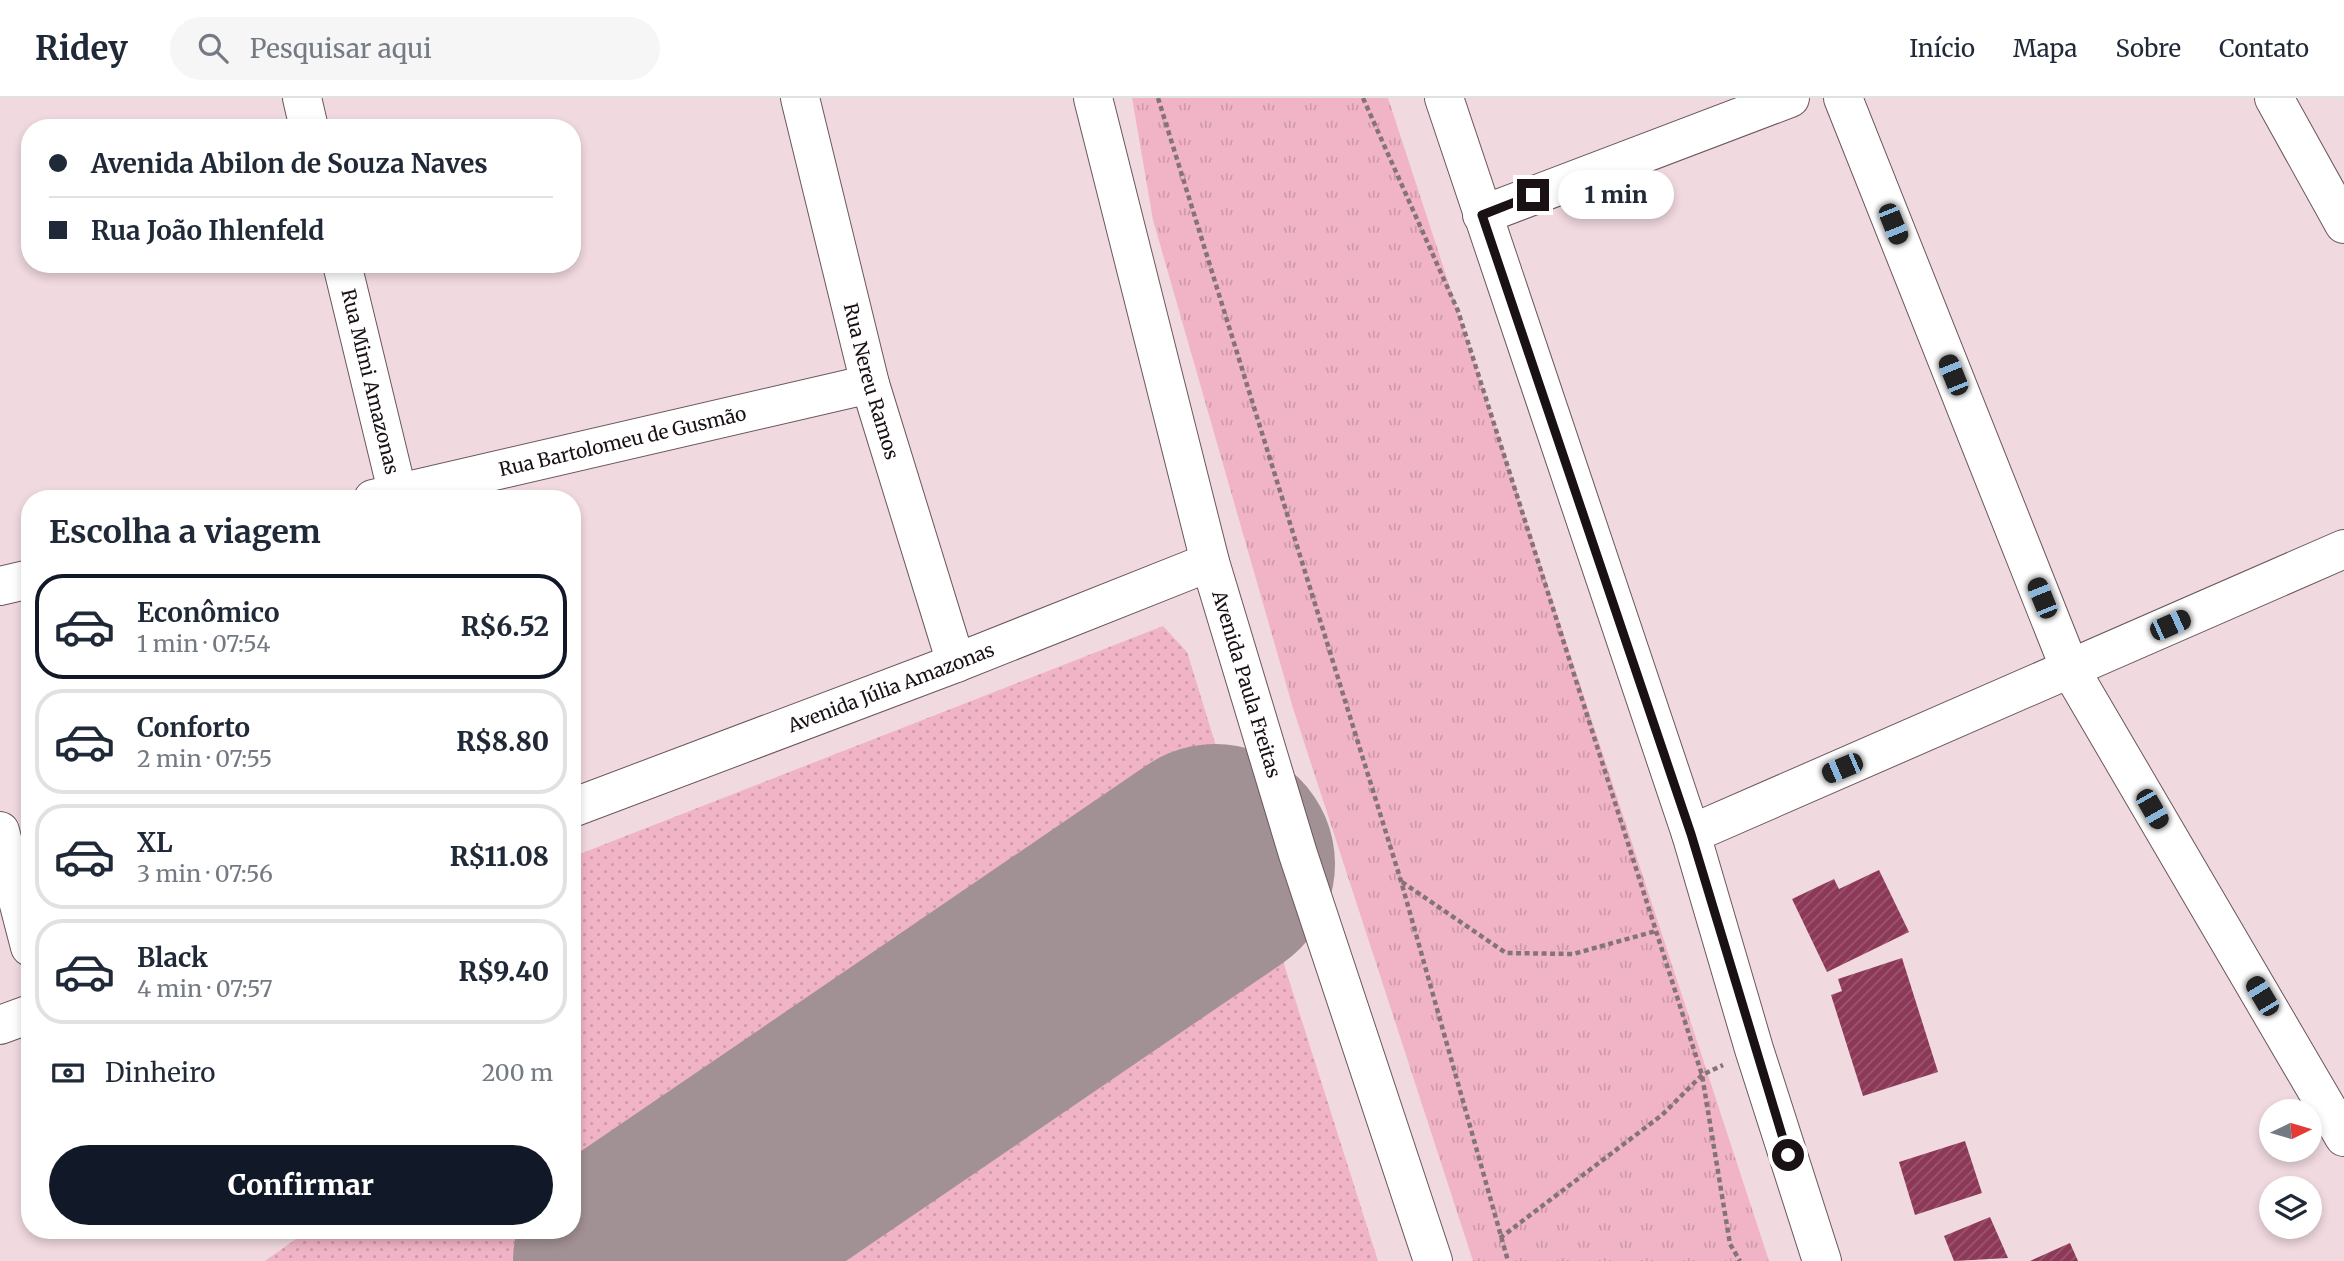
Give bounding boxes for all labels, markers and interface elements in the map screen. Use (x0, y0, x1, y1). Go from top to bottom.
search box (170, 17, 660, 80)
text: Ridey (35, 28, 128, 69)
icon: search (194, 29, 232, 67)
text: Pesquisar aqui (250, 32, 432, 65)
text: Início (1909, 33, 1975, 64)
text: Mapa (2013, 33, 2077, 64)
text: Sobre (2115, 33, 2181, 64)
text: Contato (2219, 33, 2309, 64)
text: Avenida Abilon de Souza Naves (91, 147, 488, 180)
callout: 1 min (1558, 170, 1673, 220)
route end (1517, 179, 1549, 211)
text: 1 min (1584, 180, 1648, 209)
car (1876, 201, 1911, 247)
text: Rua João Ihlenfeld (91, 214, 324, 247)
street label: Rua Mimi Amazonas (336, 286, 405, 477)
street label: Rua Nereu Ramos (839, 300, 905, 462)
car (1936, 352, 1971, 398)
street label: Rua Bartolomeu de Gusmão (496, 401, 748, 481)
text: Escolha a viagem (49, 512, 321, 552)
car (2025, 575, 2060, 621)
street label: Avenida Paula Freitas (1207, 587, 1286, 781)
icon: car (53, 595, 116, 658)
text: Econômico (137, 596, 280, 629)
car (2147, 607, 2194, 643)
text: R$6.52 (461, 610, 549, 643)
text: 1 min · 07:54 (137, 629, 270, 658)
street label: Avenida Júlia Amazonas (783, 637, 998, 738)
icon: car (53, 710, 116, 773)
text: Conforto (137, 711, 250, 744)
text: R$8.80 (456, 725, 549, 758)
text: 2 min · 07:55 (137, 744, 272, 773)
car (1819, 750, 1866, 786)
car (2133, 786, 2172, 832)
icon: car (53, 825, 116, 888)
text: XL (137, 826, 173, 859)
text: R$11.08 (450, 840, 549, 873)
text: 3 min · 07:56 (137, 859, 273, 888)
icon: car (53, 940, 116, 1003)
text: Black (137, 941, 208, 974)
text: R$9.40 (459, 955, 549, 988)
car (2243, 973, 2282, 1019)
text: 4 min · 07:57 (137, 974, 273, 1003)
icon: cash (49, 1054, 87, 1092)
text: Dinheiro (105, 1056, 215, 1089)
text: 200 m (482, 1058, 553, 1087)
north arrow (2259, 1099, 2322, 1162)
map controls (2259, 1099, 2322, 1239)
route start (1772, 1139, 1804, 1171)
button: Confirmar (49, 1145, 553, 1225)
button: layers (2259, 1176, 2322, 1239)

